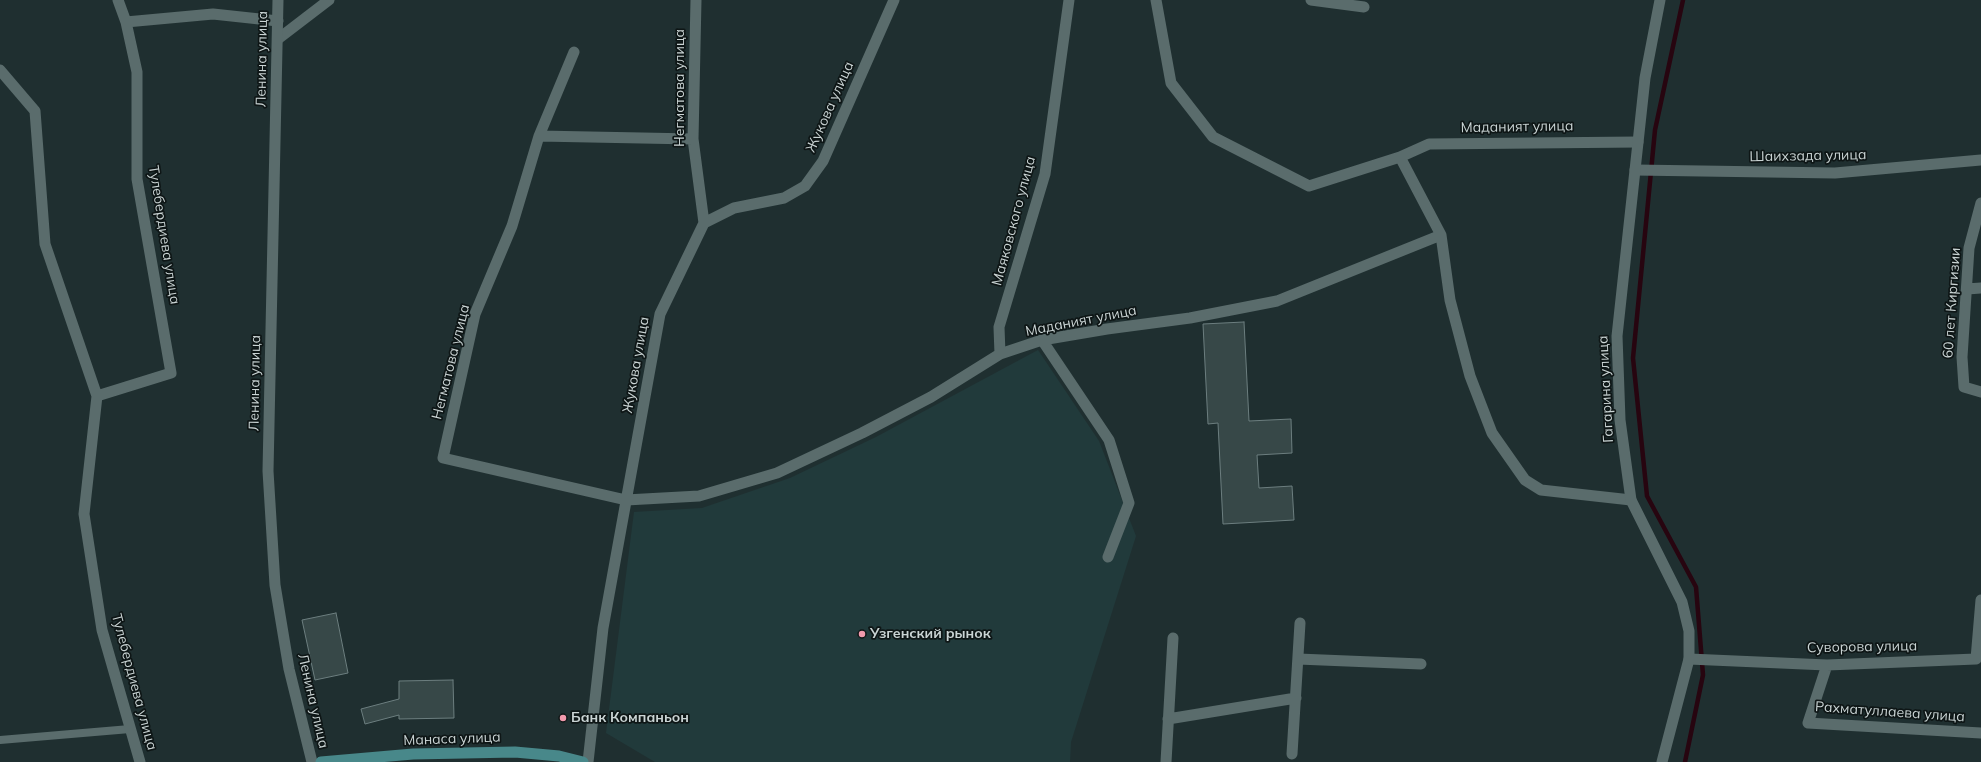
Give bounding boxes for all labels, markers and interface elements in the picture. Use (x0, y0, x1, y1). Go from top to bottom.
street label: Ленина улица (253, 11, 271, 107)
street label: Негматова улица (672, 29, 688, 147)
street label: Жукова улица (802, 59, 858, 155)
street label: Маданият улица (1460, 118, 1574, 136)
street label: Шаихзада улица (1749, 147, 1867, 165)
street label: Маяковского улица (989, 154, 1039, 288)
street label: Тулебердиева улица (145, 164, 183, 306)
street label: 60 лет Киргизии (1940, 247, 1964, 359)
street label: Маданият улица (1024, 302, 1138, 340)
street label: Негматова улица (429, 303, 473, 421)
street label: Жукова улица (619, 315, 653, 415)
street label: Ленина улица (246, 335, 264, 431)
street label: Гагарина улица (1595, 335, 1617, 443)
street label: Тулебердиева улица (108, 612, 160, 752)
place label: Узгенский рынок (870, 626, 991, 642)
marker: Узгенский рынок (857, 629, 867, 639)
street label: Суворова улица (1807, 638, 1917, 656)
street label: Ленина улица (294, 652, 332, 750)
street label: Рахматуллаева улица (1815, 698, 1965, 726)
place label: Банк Компаньон (571, 710, 689, 726)
marker: Банк Компаньон (558, 713, 568, 723)
street label: Манаса улица (403, 729, 501, 749)

